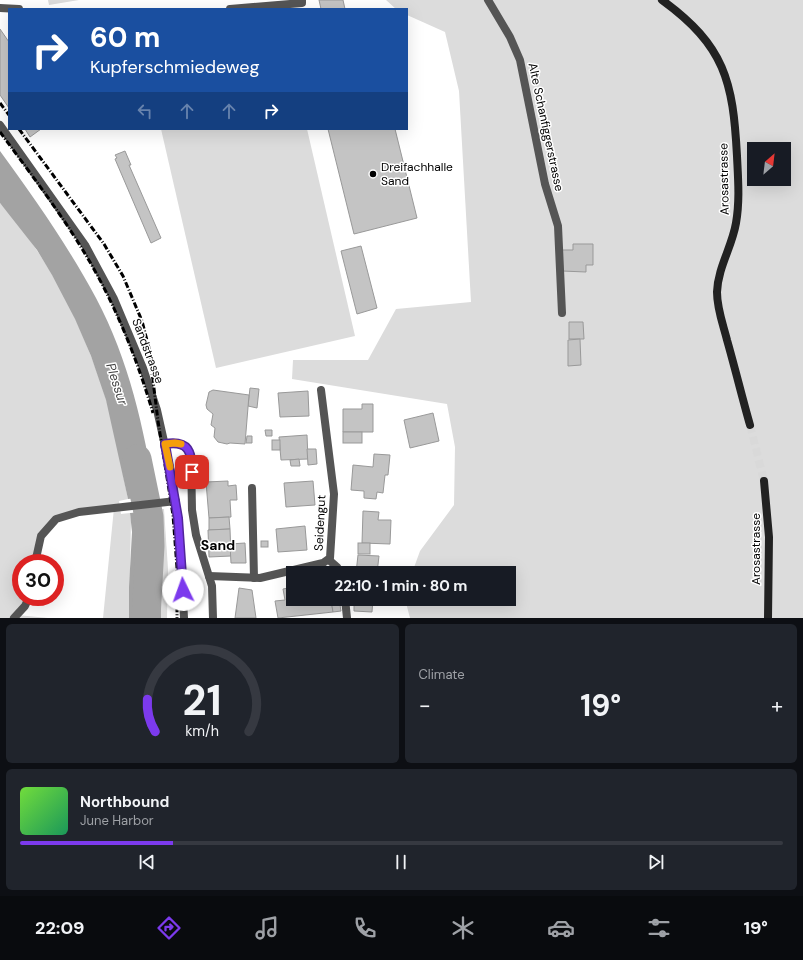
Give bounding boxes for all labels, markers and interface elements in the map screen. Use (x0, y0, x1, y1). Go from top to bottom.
text: 60 m (90, 19, 160, 56)
icon: right (24, 24, 76, 76)
text: Kupferschmiedeweg (90, 55, 259, 79)
street label: Alte Schanfiggerstrasse (525, 61, 567, 193)
icon: left (134, 100, 156, 122)
icon: ahead (176, 100, 198, 122)
icon: ahead (218, 100, 240, 122)
icon: right (260, 100, 282, 122)
north arrow (747, 142, 791, 186)
map controls (747, 142, 791, 186)
street label: Arosastrasse (715, 143, 733, 215)
place label: Dreifachhalle Sand (381, 159, 453, 189)
marker: Dreifachhalle Sand (368, 169, 378, 179)
street label: Sandstrasse (128, 316, 168, 386)
water label: Plessur (102, 361, 132, 408)
pin (175, 455, 209, 489)
icon: arrive (181, 461, 203, 483)
street label: Seidengut (311, 494, 329, 551)
street label: Arosastrasse (748, 513, 764, 585)
district label: Sand (201, 536, 235, 554)
speed limit sign: 30 (12, 554, 64, 606)
position arrow (162, 569, 204, 611)
text: 22:10 · 1 min · 80 m (335, 576, 467, 596)
text: Climate (419, 666, 465, 683)
text: 21 (183, 673, 222, 727)
text: 19° (580, 686, 621, 725)
text: − (419, 691, 431, 720)
text: + (771, 691, 783, 720)
text: km/h (185, 721, 219, 739)
text: Northbound (80, 792, 169, 812)
text: June Harbor (80, 812, 154, 829)
icon: previous (136, 851, 158, 873)
icon: pause (390, 851, 412, 873)
icon: next (645, 851, 667, 873)
icon: directions (155, 914, 183, 942)
icon: music (253, 914, 281, 942)
icon: phone (351, 914, 379, 942)
icon: climate (449, 914, 477, 942)
icon: car (547, 914, 575, 942)
icon: filters (645, 914, 673, 942)
text: 22:09 (35, 916, 85, 940)
text: 19° (743, 916, 768, 940)

